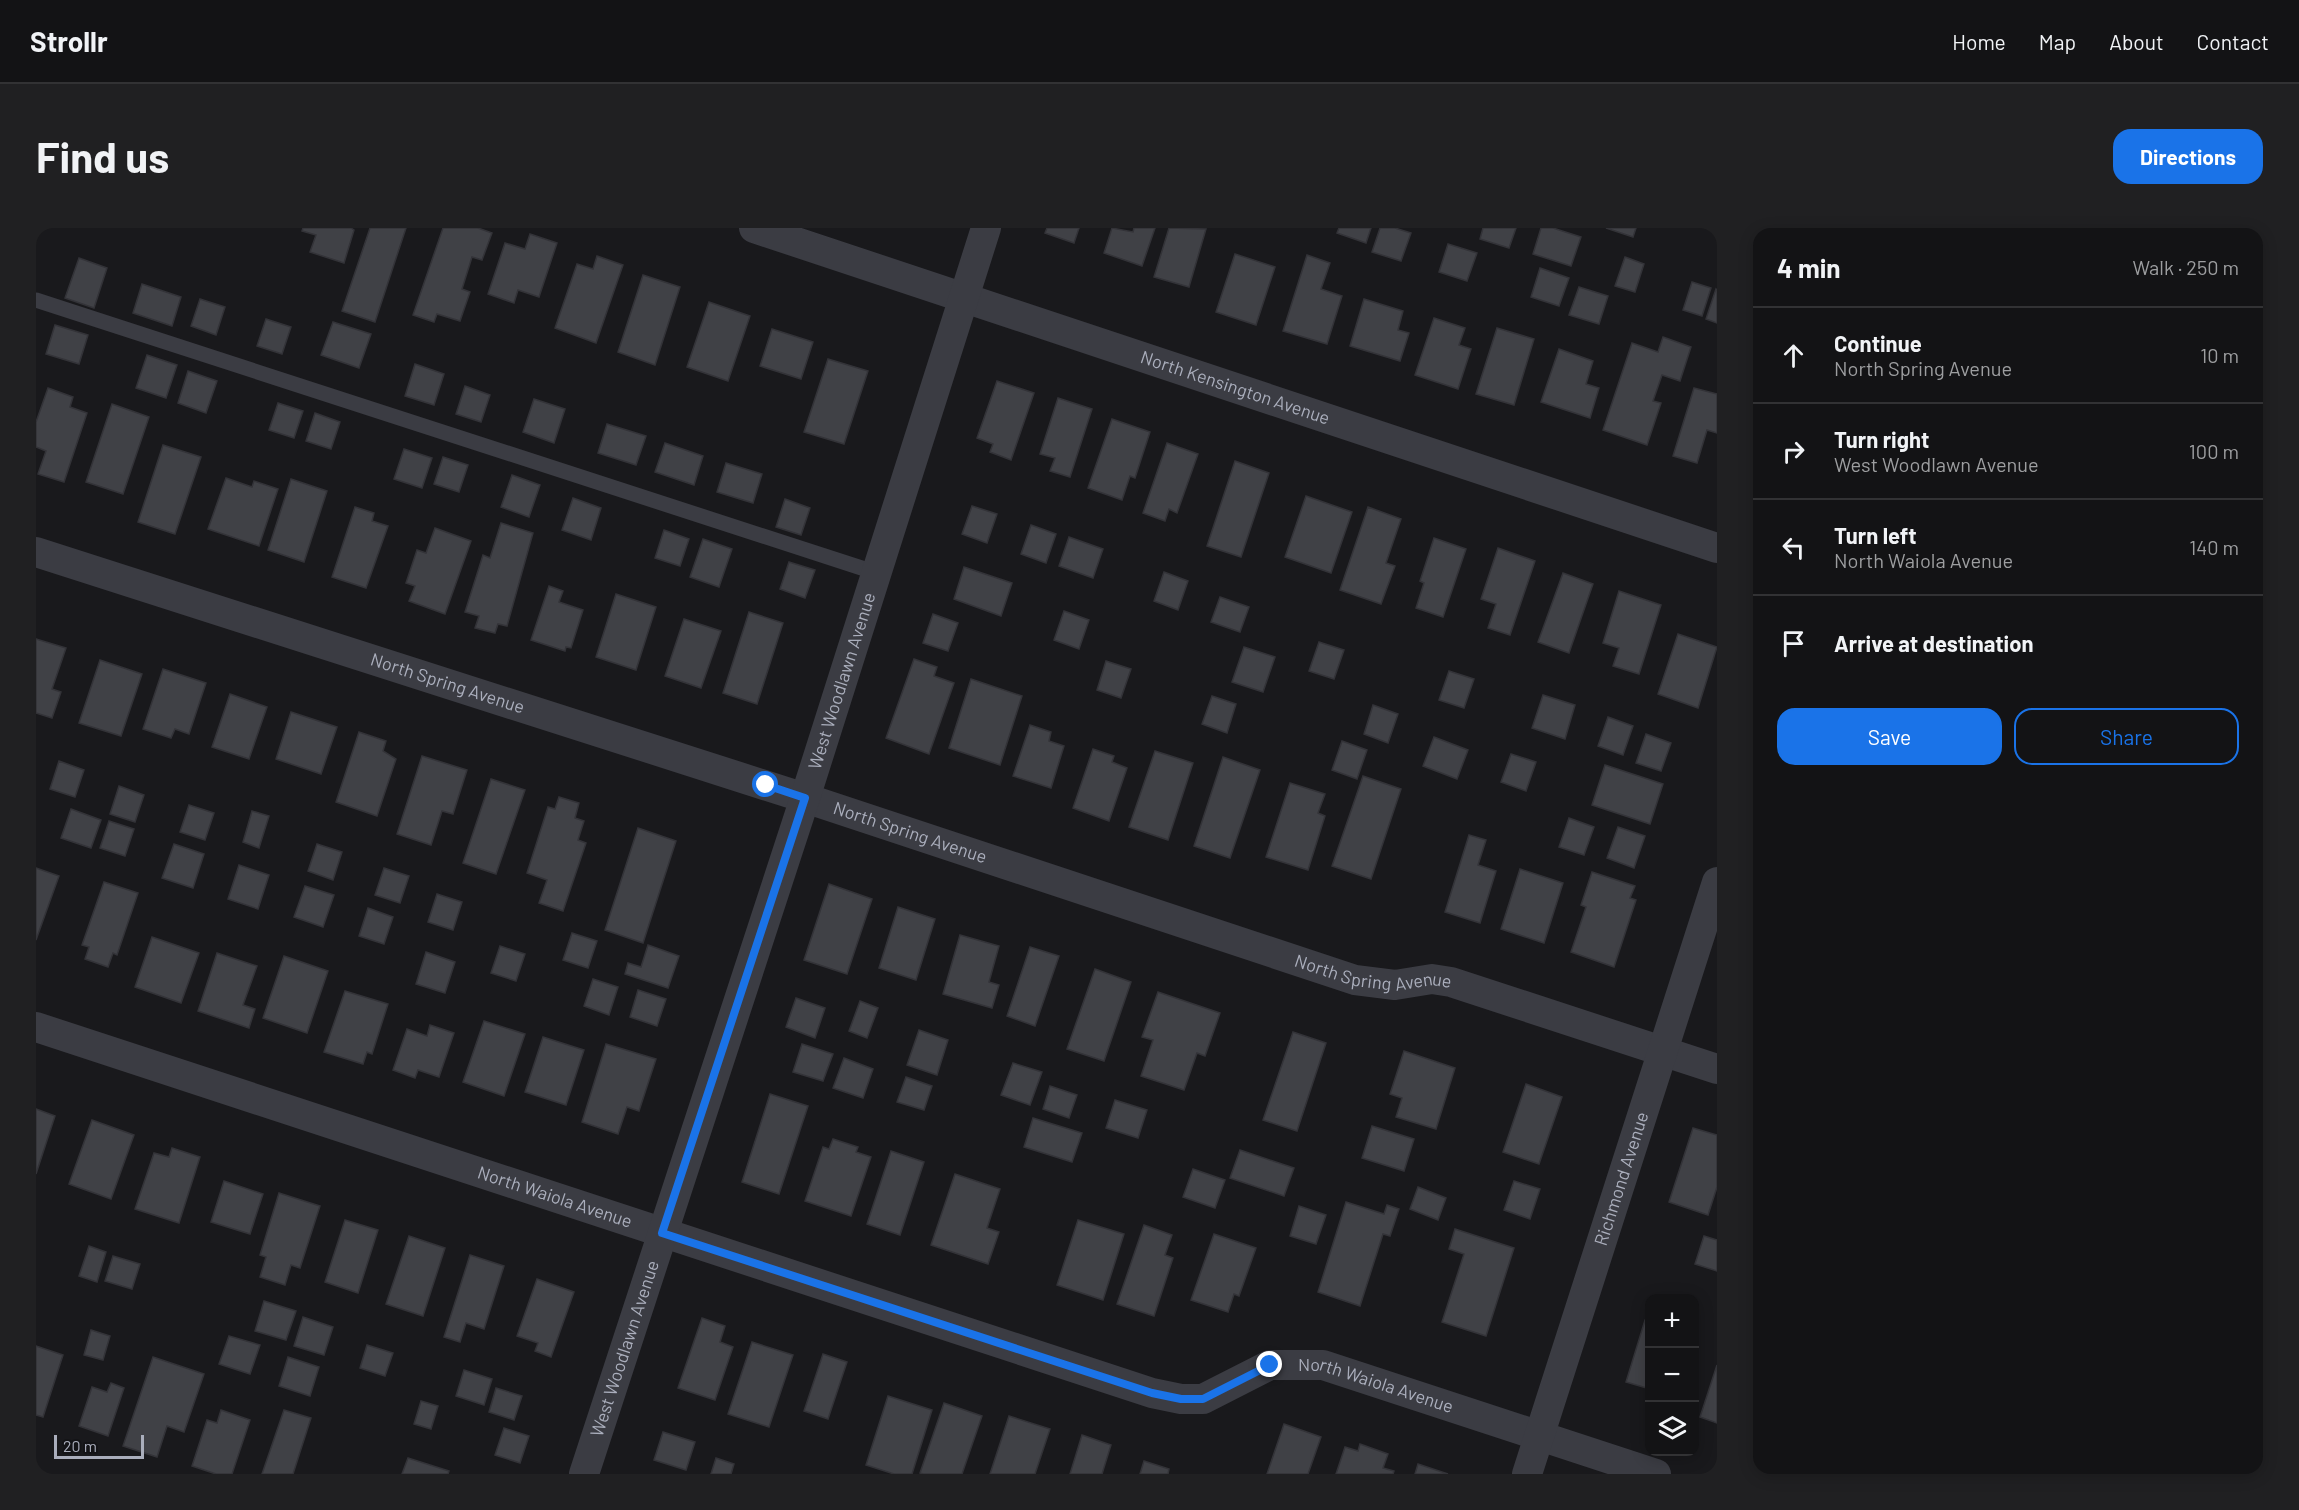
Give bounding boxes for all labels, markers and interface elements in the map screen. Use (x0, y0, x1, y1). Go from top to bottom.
text: Strollr (30, 24, 108, 58)
text: Home (1952, 29, 2006, 54)
text: Map (2039, 29, 2076, 54)
text: About (2109, 29, 2164, 54)
text: Contact (2197, 29, 2269, 54)
button: Directions (2113, 129, 2263, 184)
text: Find us (36, 131, 169, 181)
text: 4 min (1777, 252, 1841, 283)
text: Walk · 250 m (2133, 255, 2239, 279)
text: Continue (1834, 330, 1922, 356)
icon: ahead (1777, 339, 1810, 372)
text: 10 m (2200, 343, 2239, 367)
street label: North Kensington Avenue (1138, 345, 1333, 429)
text: North Spring Avenue (1834, 356, 2012, 380)
text: Turn right (1834, 426, 1929, 452)
icon: right (1777, 435, 1810, 468)
text: 100 m (2189, 439, 2239, 463)
text: West Woodlawn Avenue (1834, 452, 2039, 476)
text: Turn left (1834, 522, 1917, 548)
icon: left (1777, 531, 1810, 564)
text: 140 m (2189, 535, 2239, 559)
text: North Waiola Avenue (1834, 548, 2013, 572)
street label: West Woodlawn Avenue (803, 589, 880, 772)
icon: arrive (1777, 627, 1810, 660)
text: Arrive at destination (1834, 630, 2033, 656)
street label: North Spring Avenue (368, 648, 528, 718)
button: Save (1777, 708, 2002, 765)
button: Share (2014, 708, 2239, 765)
route start (752, 771, 778, 797)
street label: North Spring Avenue (831, 796, 990, 867)
street label: North Spring Avenue (1292, 949, 1453, 995)
street label: Richmond Avenue (1589, 1109, 1653, 1248)
street label: North Waiola Avenue (475, 1161, 635, 1232)
street label: West Woodlawn Avenue (585, 1257, 663, 1439)
map controls (1645, 1294, 1699, 1456)
button: + (1645, 1294, 1699, 1348)
button: − (1645, 1348, 1699, 1402)
route end (1256, 1351, 1282, 1377)
street label: North Waiola Avenue (1298, 1353, 1456, 1417)
button: layers (1645, 1402, 1699, 1456)
scale bar (54, 1432, 144, 1460)
text: 20 m (63, 1436, 97, 1455)

